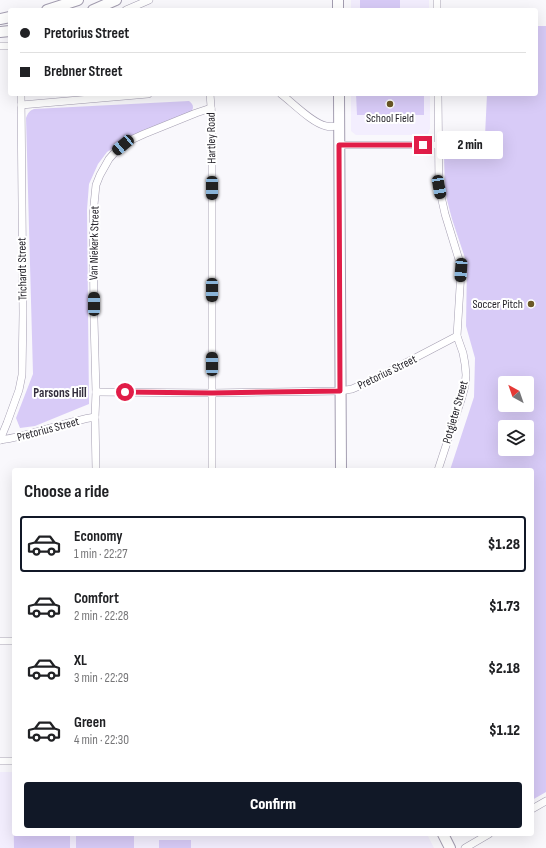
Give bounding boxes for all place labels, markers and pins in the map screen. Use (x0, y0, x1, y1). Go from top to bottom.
marker: School Field (385, 99, 395, 109)
place label: School Field (366, 111, 414, 126)
place label: Soccer Pitch (472, 297, 523, 312)
marker: Soccer Pitch (526, 299, 536, 309)

